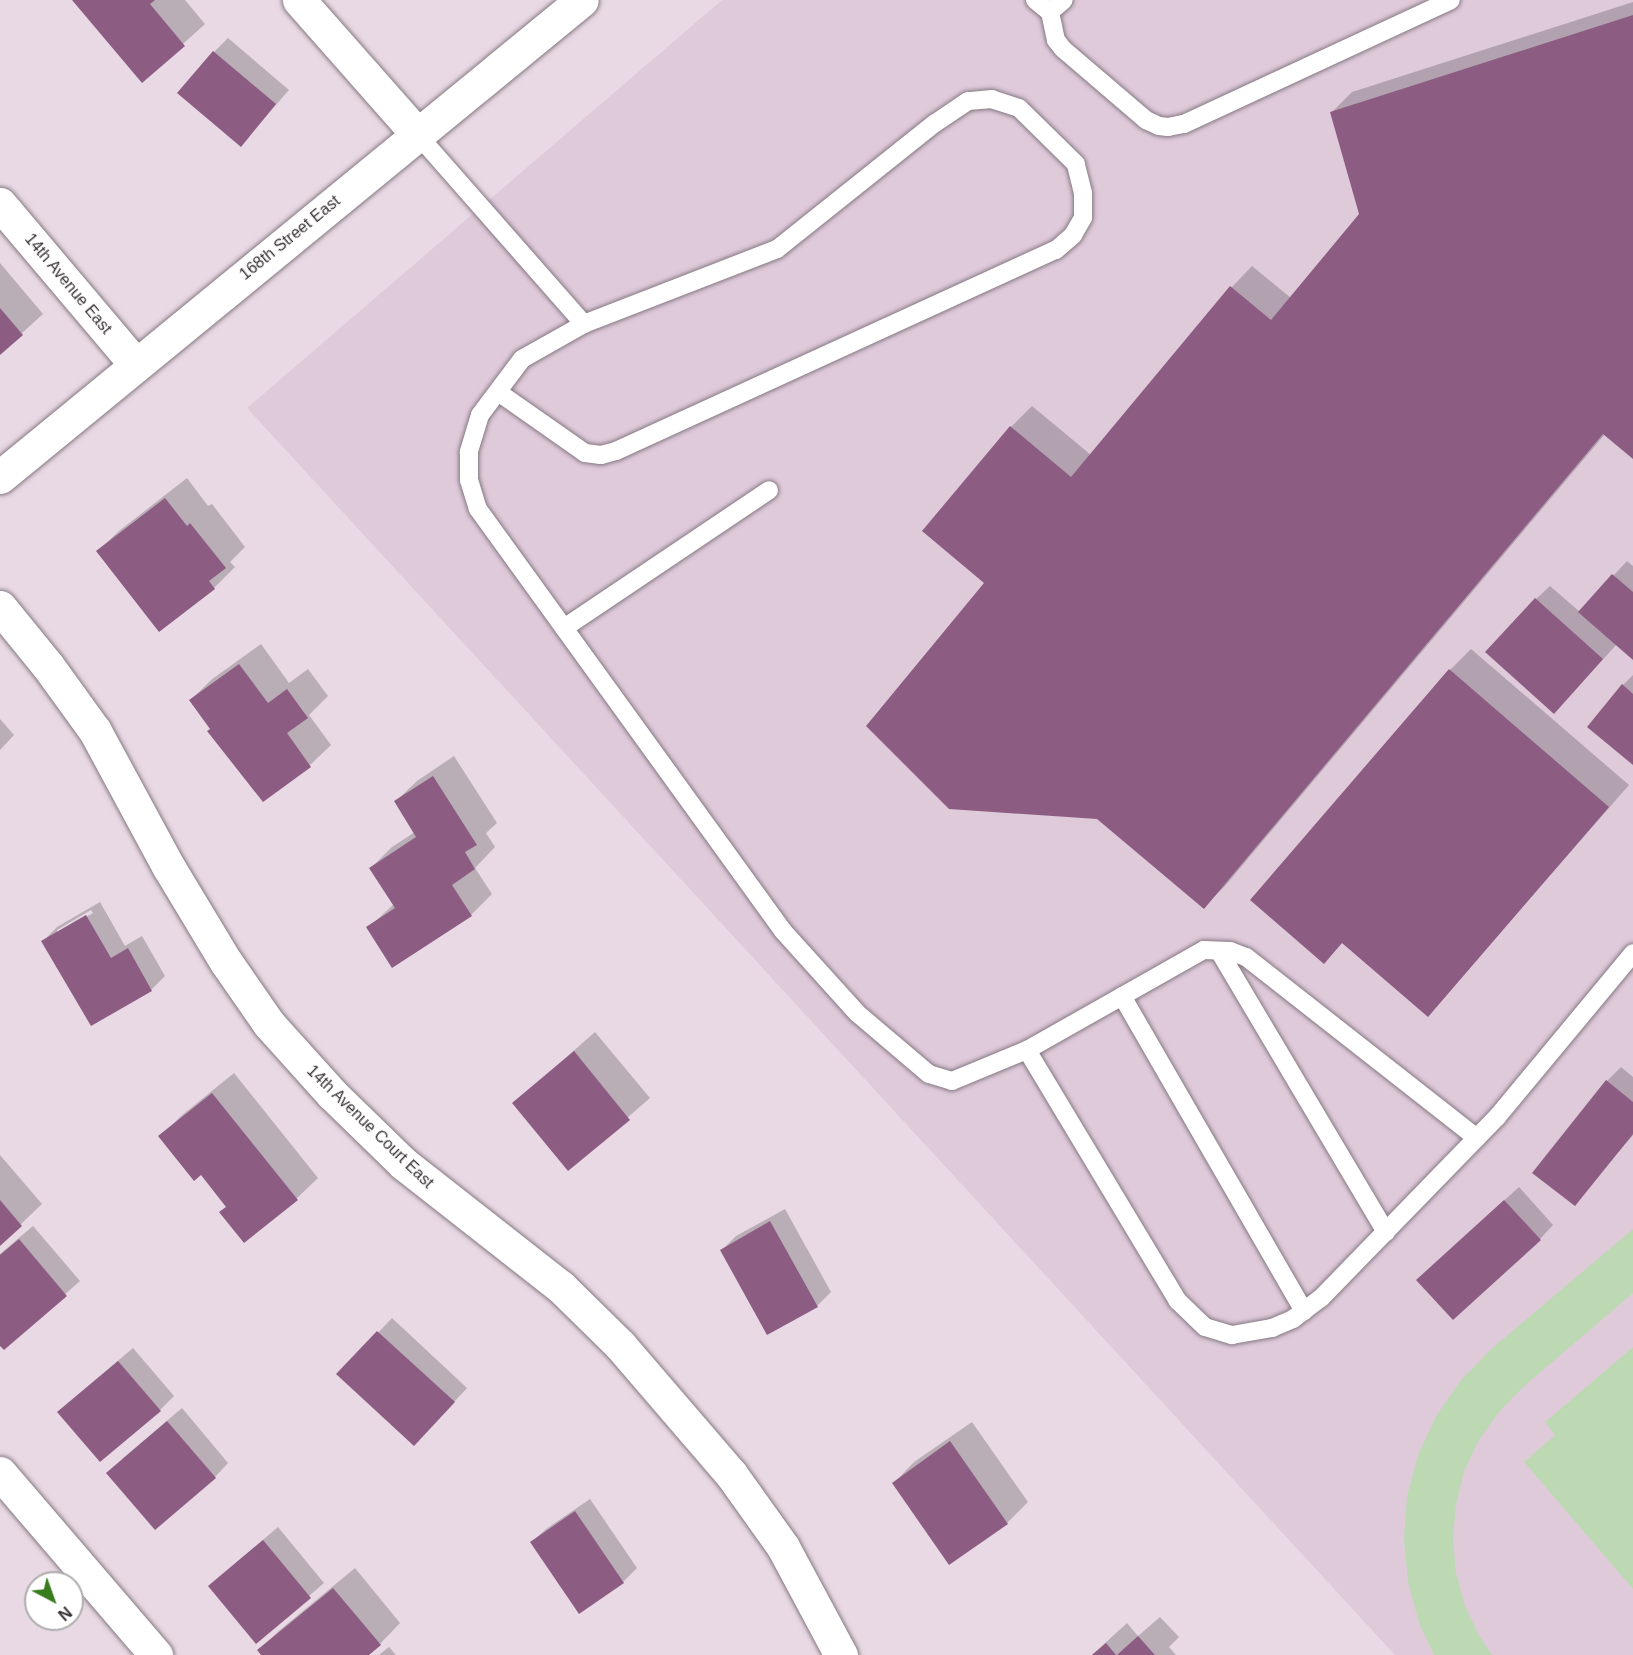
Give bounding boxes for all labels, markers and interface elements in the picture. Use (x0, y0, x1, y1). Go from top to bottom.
street label: 168th Street East (236, 192, 344, 284)
street label: 14th Avenue East (20, 230, 116, 338)
street label: 14th Avenue Court East (302, 1061, 438, 1193)
north arrow (24, 1571, 84, 1631)
text: N (55, 1603, 75, 1624)

